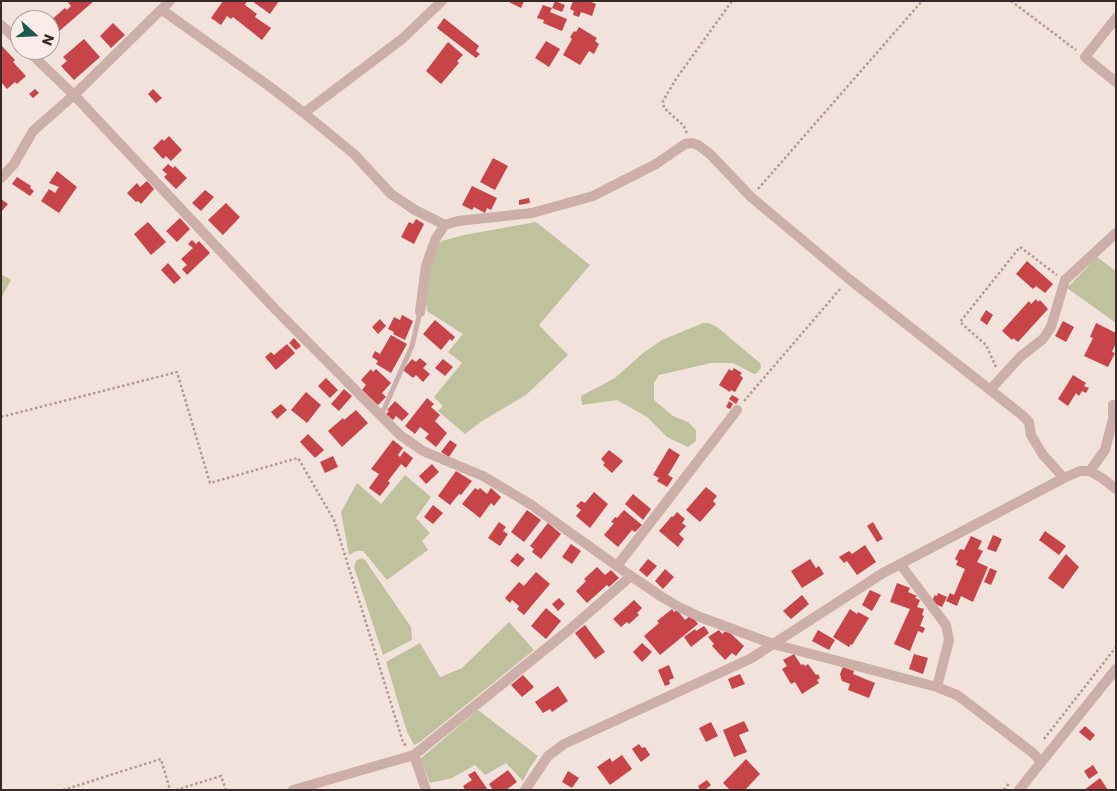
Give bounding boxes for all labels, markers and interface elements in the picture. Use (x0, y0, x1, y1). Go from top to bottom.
north arrow (10, 10, 60, 60)
text: N (37, 31, 59, 48)

